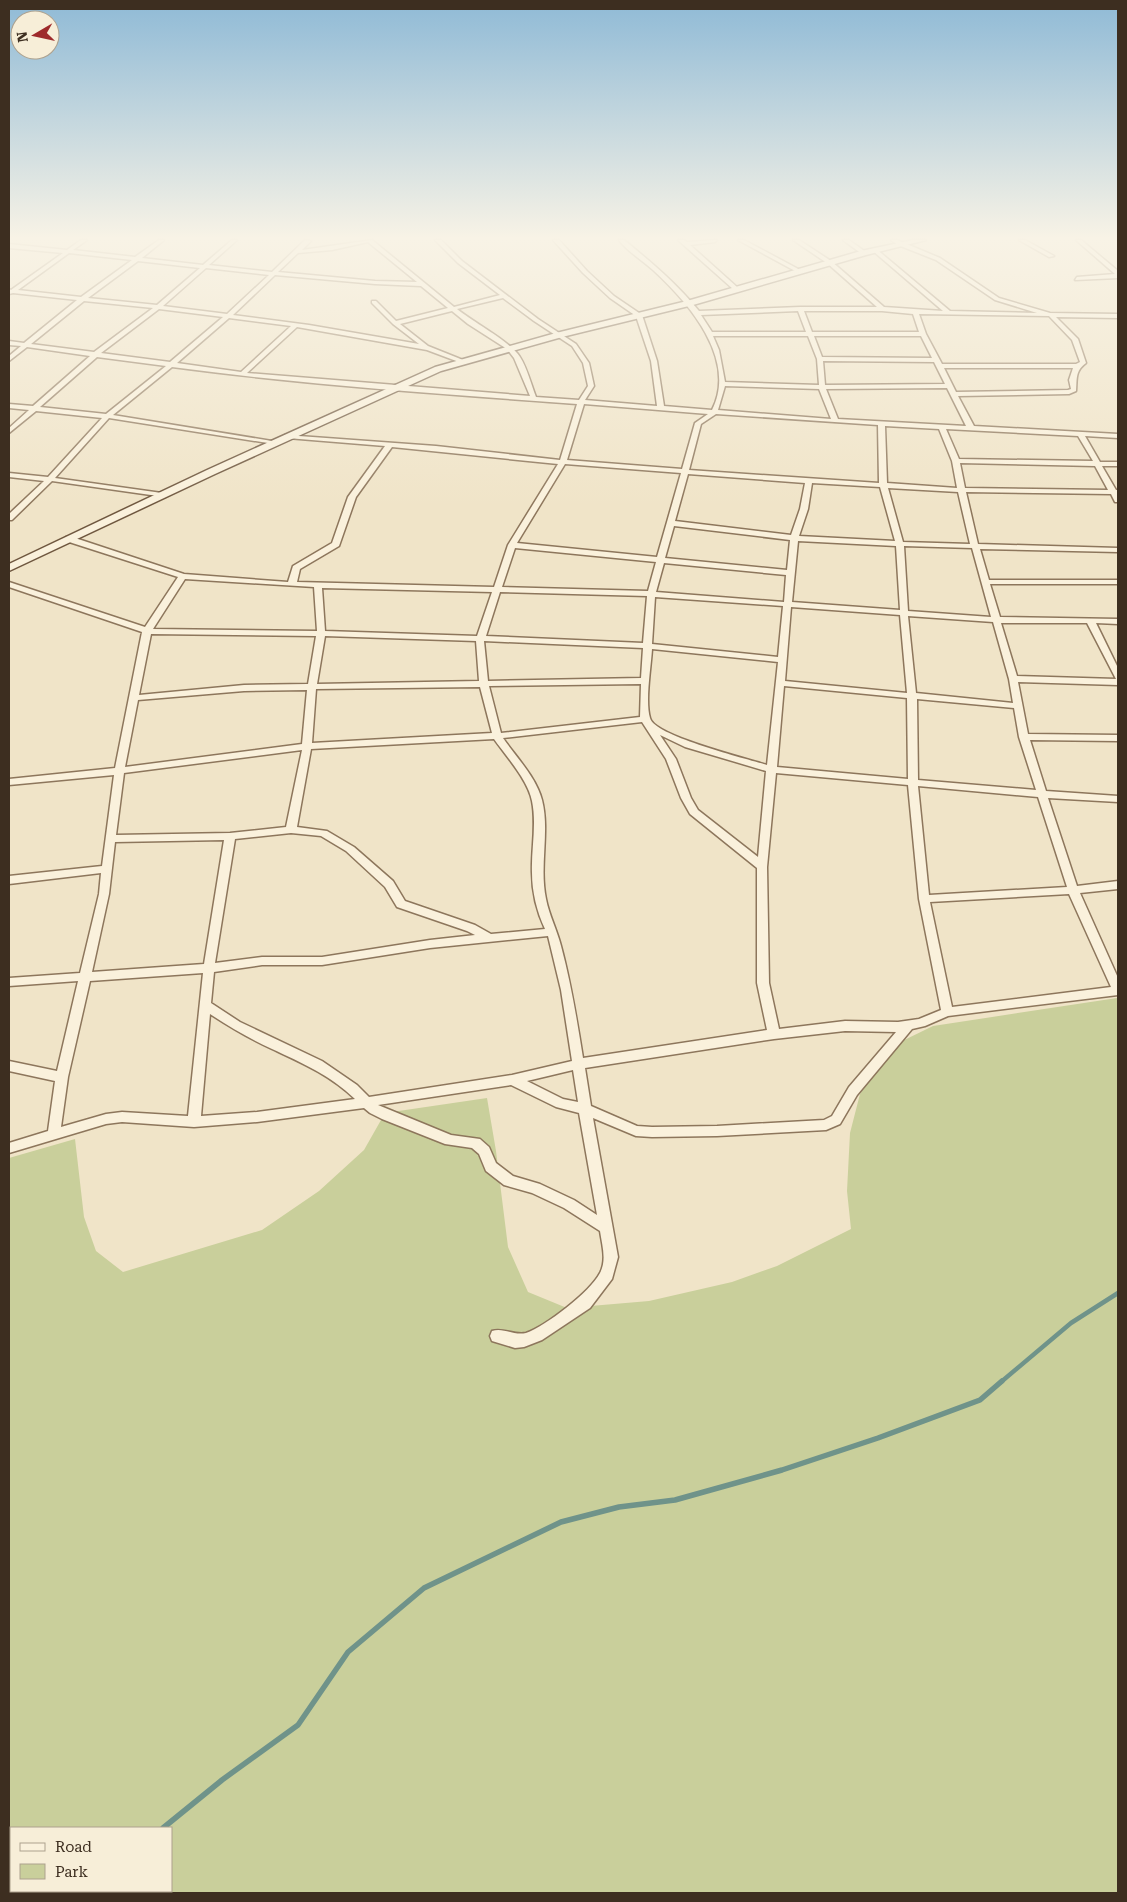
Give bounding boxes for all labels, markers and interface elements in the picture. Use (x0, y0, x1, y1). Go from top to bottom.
north arrow (10, 10, 60, 60)
text: N (13, 30, 31, 44)
legend (10, 1827, 172, 1892)
text: Road (55, 1838, 92, 1856)
text: Park (55, 1863, 89, 1881)

